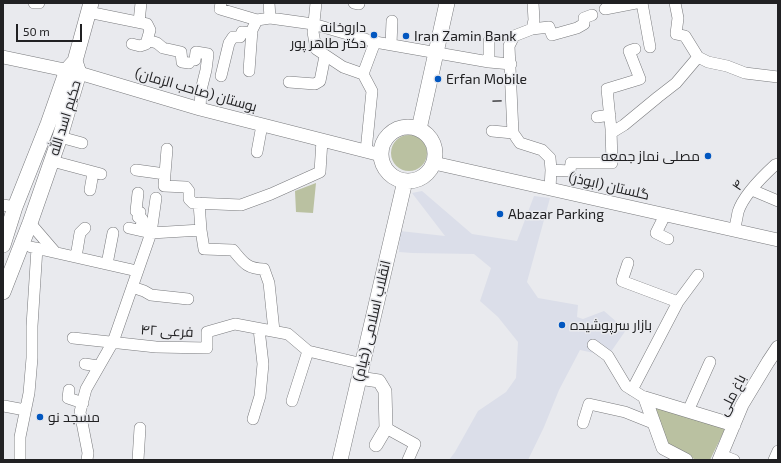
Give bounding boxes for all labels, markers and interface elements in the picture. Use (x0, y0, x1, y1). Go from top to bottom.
scale bar (18, 16, 84, 42)
place label: داروخانه دکتر طاهر پور (291, 19, 366, 52)
text: 50 m (23, 24, 50, 38)
place label: Iran Zamin Bank (414, 28, 516, 44)
marker: داروخانه دکتر طاهر پور (369, 30, 379, 40)
marker: Iran Zamin Bank (401, 31, 411, 41)
street label: بوستان (صاحب الزمان) (133, 65, 259, 115)
place label: Erfan Mobile (446, 71, 527, 87)
marker: Erfan Mobile (433, 74, 443, 84)
street label: حکیم اسد الله (46, 78, 84, 158)
street label: ۱ (489, 99, 505, 103)
place label: مصلی نماز جمعه (601, 148, 700, 164)
marker: مصلی نماز جمعه (703, 151, 713, 161)
street label: گلستان (ابوذر) (567, 169, 651, 203)
street label: ۴ (728, 177, 748, 193)
place label: Abazar Parking (508, 206, 604, 222)
marker: Abazar Parking (495, 209, 505, 219)
street label: انقلاب اسلامی (خیام) (350, 259, 394, 383)
place label: بازار سرپوشیده (570, 317, 652, 333)
marker: بازار سرپوشیده (557, 320, 567, 330)
street label: فرعی ۴۲ (140, 321, 194, 341)
street label: باغ ملی (714, 371, 750, 419)
place label: مسجد نو (48, 409, 100, 425)
marker: مسجد نو (35, 412, 45, 422)

